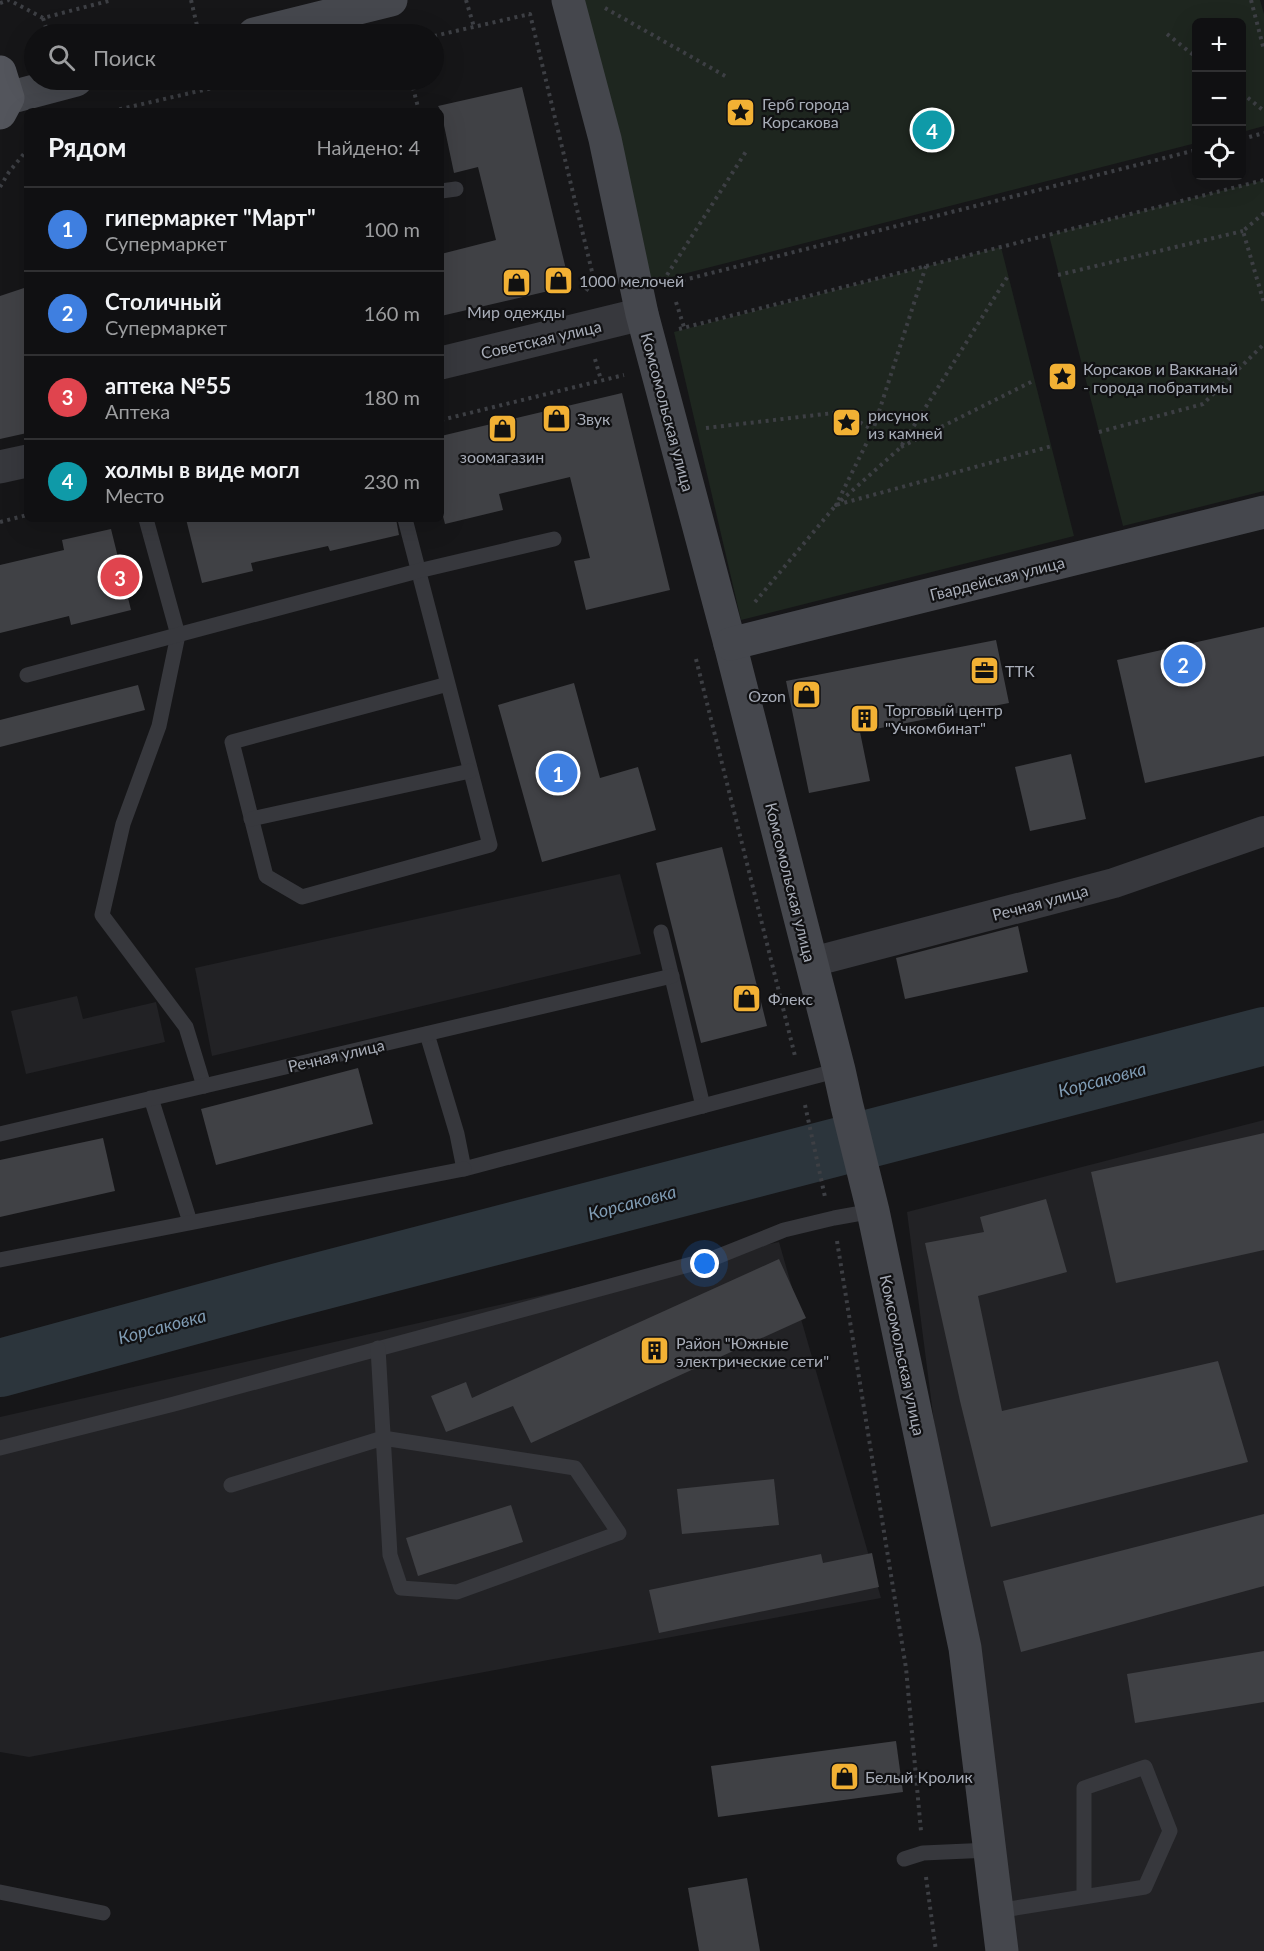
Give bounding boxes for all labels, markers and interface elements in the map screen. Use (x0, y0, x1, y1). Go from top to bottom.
map controls (1192, 18, 1246, 180)
button: + (1192, 18, 1246, 72)
search box (24, 24, 444, 90)
icon: search (45, 41, 78, 74)
text: Поиск (93, 44, 156, 71)
button: − (1192, 72, 1246, 126)
place label: Герб города Корсакова (762, 94, 850, 131)
place icon: Герб города Корсакова (725, 96, 757, 128)
pin: 4 (912, 108, 952, 152)
button: locate (1192, 126, 1246, 180)
text: Рядом (48, 131, 126, 163)
text: Найдено: 4 (317, 135, 420, 159)
text: гипермаркет "Март" (105, 204, 316, 231)
text: 1 (62, 217, 73, 241)
text: 100 m (364, 217, 420, 241)
text: Супермаркет (105, 231, 227, 255)
shop icon: 1000 мелочей (542, 264, 574, 296)
shop icon: Мир одежды (500, 267, 532, 299)
place label: 1000 мелочей (579, 271, 684, 290)
text: Столичный (105, 288, 222, 315)
text: 2 (62, 301, 73, 325)
text: 160 m (364, 301, 420, 325)
place label: Мир одежды (467, 302, 565, 321)
text: Супермаркет (105, 315, 227, 339)
street label: Советская улица (479, 316, 603, 362)
street label: Комсомольская улица (638, 330, 698, 494)
place label: Корсаков и Вакканай - города побратимы (1083, 359, 1238, 396)
place icon: Корсаков и Вакканай - города побратимы (1046, 361, 1078, 393)
text: аптека №55 (105, 372, 231, 399)
text: 3 (62, 385, 73, 409)
text: 180 m (364, 385, 420, 409)
text: Аптека (105, 399, 170, 423)
shop icon: Звук (540, 402, 572, 434)
place label: рисунок из камней (868, 405, 943, 442)
place icon: рисунок из камней (831, 407, 863, 439)
place label: Звук (577, 409, 611, 428)
shop icon: зоомагазин (486, 412, 518, 444)
place label: зоомагазин (460, 447, 544, 466)
text: холмы в виде могл (105, 456, 300, 483)
text: 4 (62, 469, 73, 493)
text: 230 m (364, 469, 420, 493)
text: Место (105, 483, 164, 507)
street label: Гвардейская улица (928, 552, 1066, 604)
pin: 3 (100, 554, 140, 600)
pin: 2 (1164, 642, 1202, 686)
office icon: ТТК (968, 654, 1000, 686)
place label: ТТК (1005, 661, 1035, 680)
shop icon: Ozon (791, 679, 823, 711)
place label: Ozon (748, 686, 786, 705)
place label: Торговый центр "Учкомбинат" (885, 700, 1003, 737)
building icon: Торговый центр "Учкомбинат" (848, 702, 880, 734)
pin: 1 (538, 750, 578, 796)
street label: Комсомольская улица (762, 800, 820, 964)
street label: Речная улица (990, 880, 1090, 924)
shop icon: Флекс (731, 982, 763, 1014)
place label: Флекс (768, 989, 813, 1008)
street label: Речная улица (286, 1035, 386, 1075)
water label: Корсаковка (1055, 1057, 1149, 1101)
water label: Корсаковка (585, 1180, 679, 1224)
your location (690, 1249, 719, 1278)
street label: Комсомольская улица (877, 1273, 929, 1437)
water label: Корсаковка (115, 1304, 209, 1348)
place label: Район "Южные электрические сети" (676, 1333, 829, 1370)
building icon: Район "Южные электрические сети" (639, 1335, 671, 1367)
shop icon: Белый Кролик (828, 1760, 860, 1792)
place label: Белый Кролик (865, 1767, 974, 1786)

